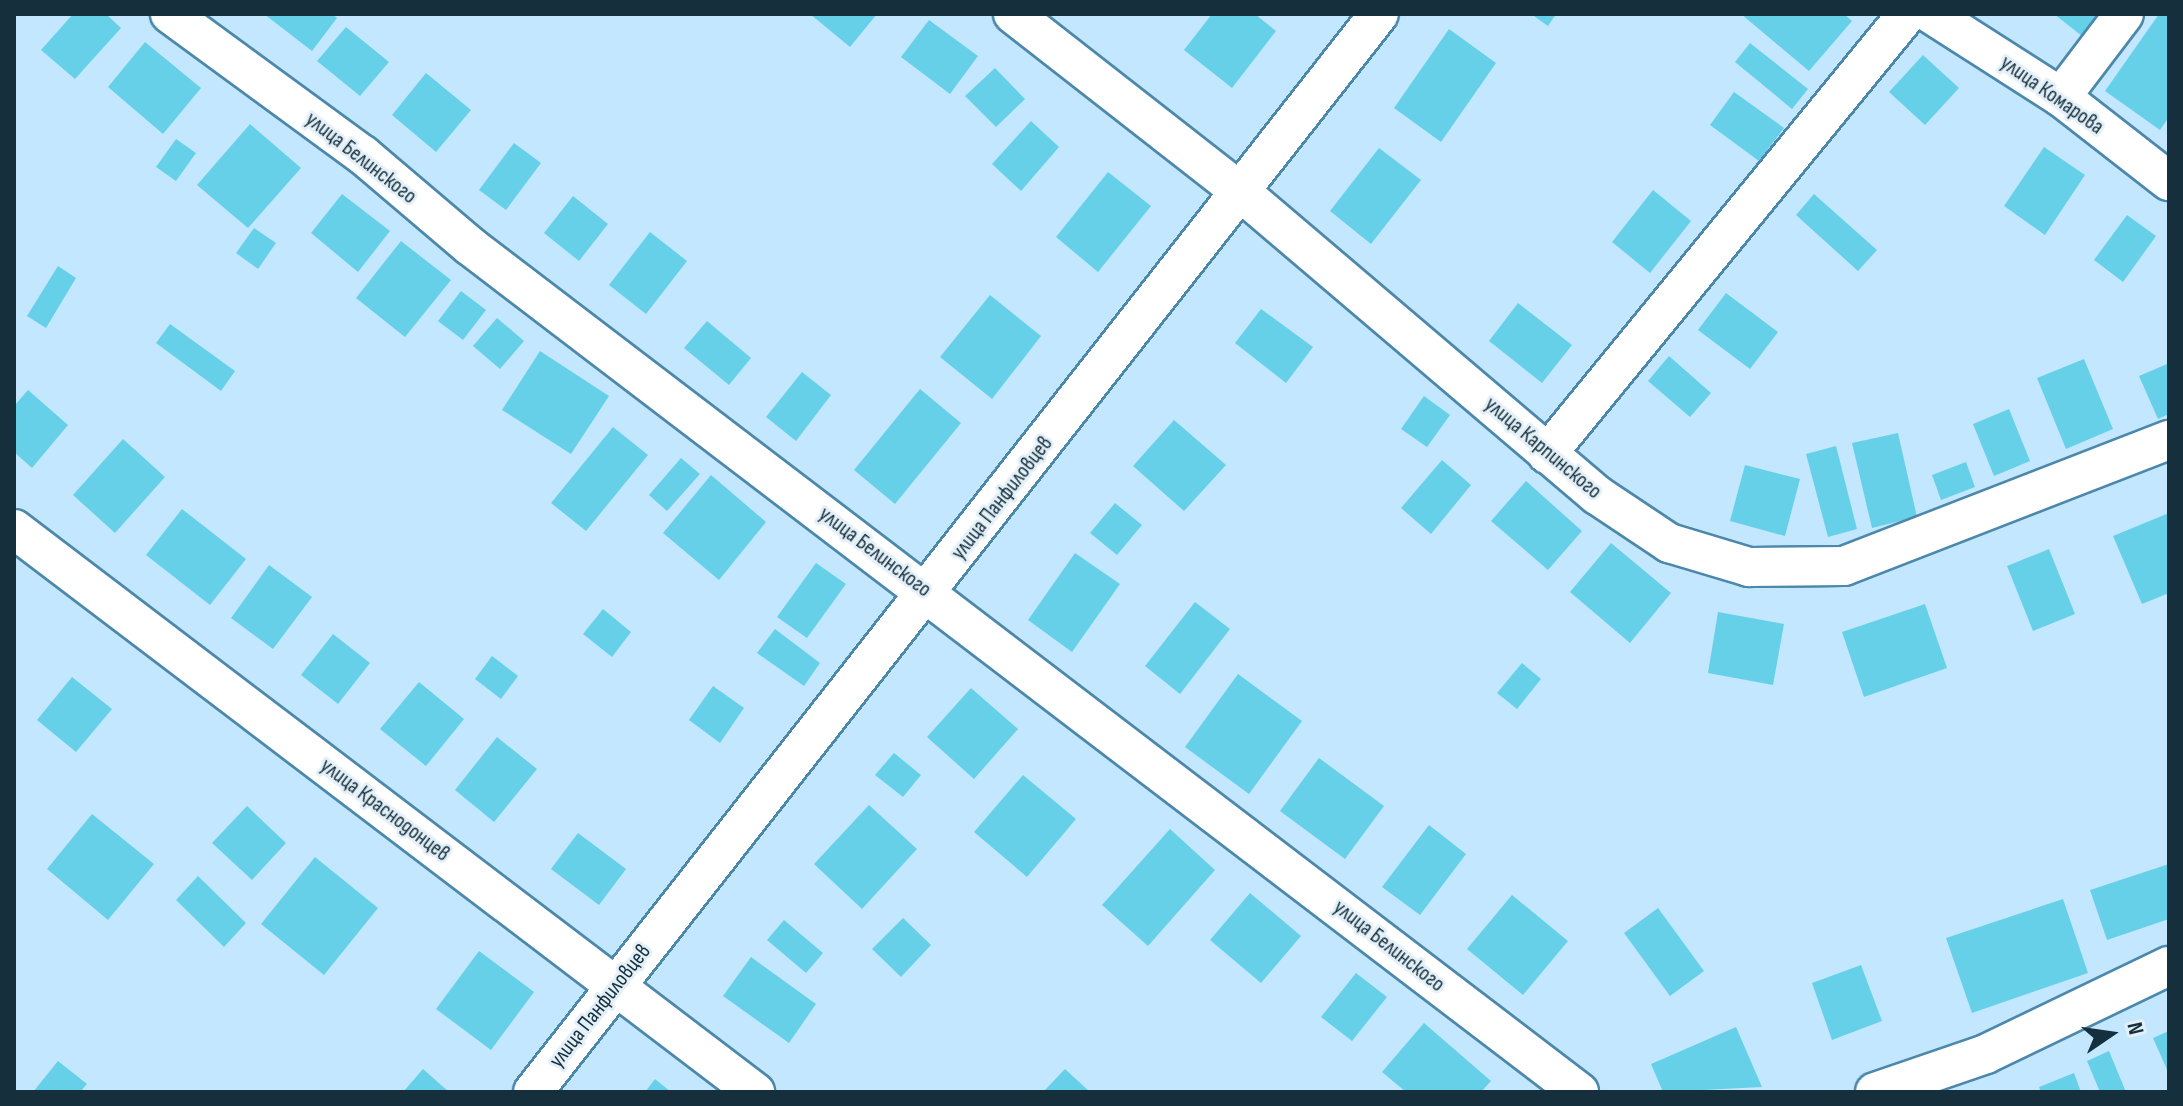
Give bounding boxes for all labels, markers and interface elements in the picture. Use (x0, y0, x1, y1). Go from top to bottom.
street label: улица Комарова (1995, 50, 2109, 140)
street label: улица Белинского (300, 106, 422, 210)
street label: улица Карпинского (1479, 391, 1607, 505)
street label: улица Панфиловцев (946, 431, 1058, 565)
street label: улица Белинского (813, 501, 937, 603)
street label: улица Краснодонцев (315, 753, 455, 867)
street label: улица Белинского (1328, 894, 1450, 998)
street label: улица Панфиловцев (544, 939, 656, 1073)
north arrow (2071, 994, 2151, 1074)
text: N (2120, 1020, 2149, 1037)

